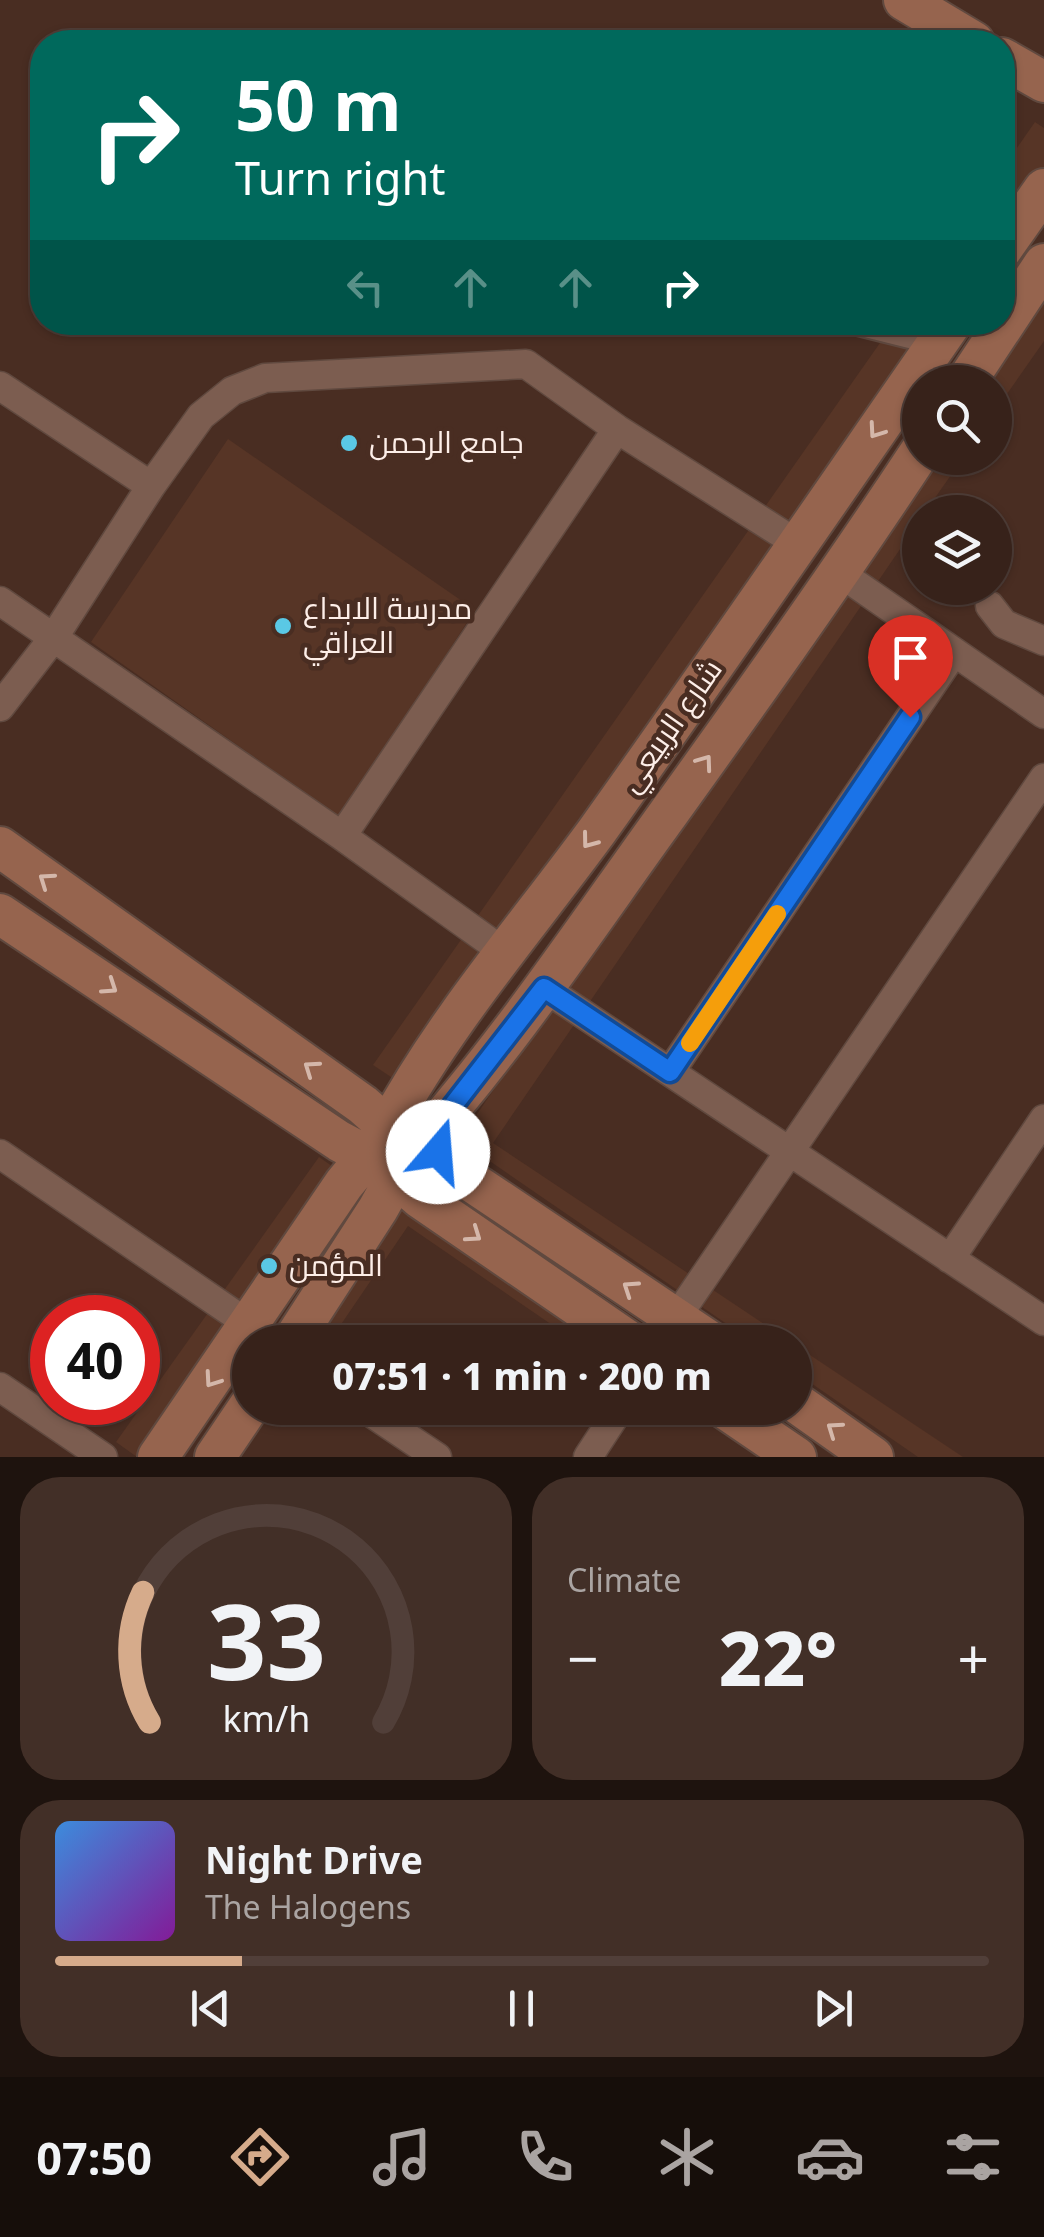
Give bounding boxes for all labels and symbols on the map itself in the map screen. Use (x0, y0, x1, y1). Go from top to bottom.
one-way arrow (870, 420, 888, 439)
place label: جامع الرحمن (369, 421, 524, 463)
marker: جامع الرحمن (338, 432, 360, 454)
place label: مدرسة الابداع العراقي (303, 587, 472, 666)
marker: مدرسة الابداع العراقي (272, 615, 294, 637)
pin (868, 615, 953, 718)
street label: شارع الربيعي (609, 650, 734, 802)
one-way arrow (693, 755, 711, 773)
one-way arrow (583, 830, 600, 848)
one-way arrow (39, 874, 57, 892)
one-way arrow (100, 975, 118, 994)
one-way arrow (304, 1062, 322, 1080)
position arrow (386, 1100, 490, 1204)
one-way arrow (462, 1223, 481, 1241)
place label: المؤمن (289, 1244, 383, 1285)
marker: المؤمن (258, 1255, 280, 1277)
one-way arrow (623, 1281, 641, 1300)
speed limit sign: 40 (30, 1295, 160, 1425)
one-way arrow (206, 1368, 224, 1387)
one-way arrow (827, 1423, 845, 1441)

